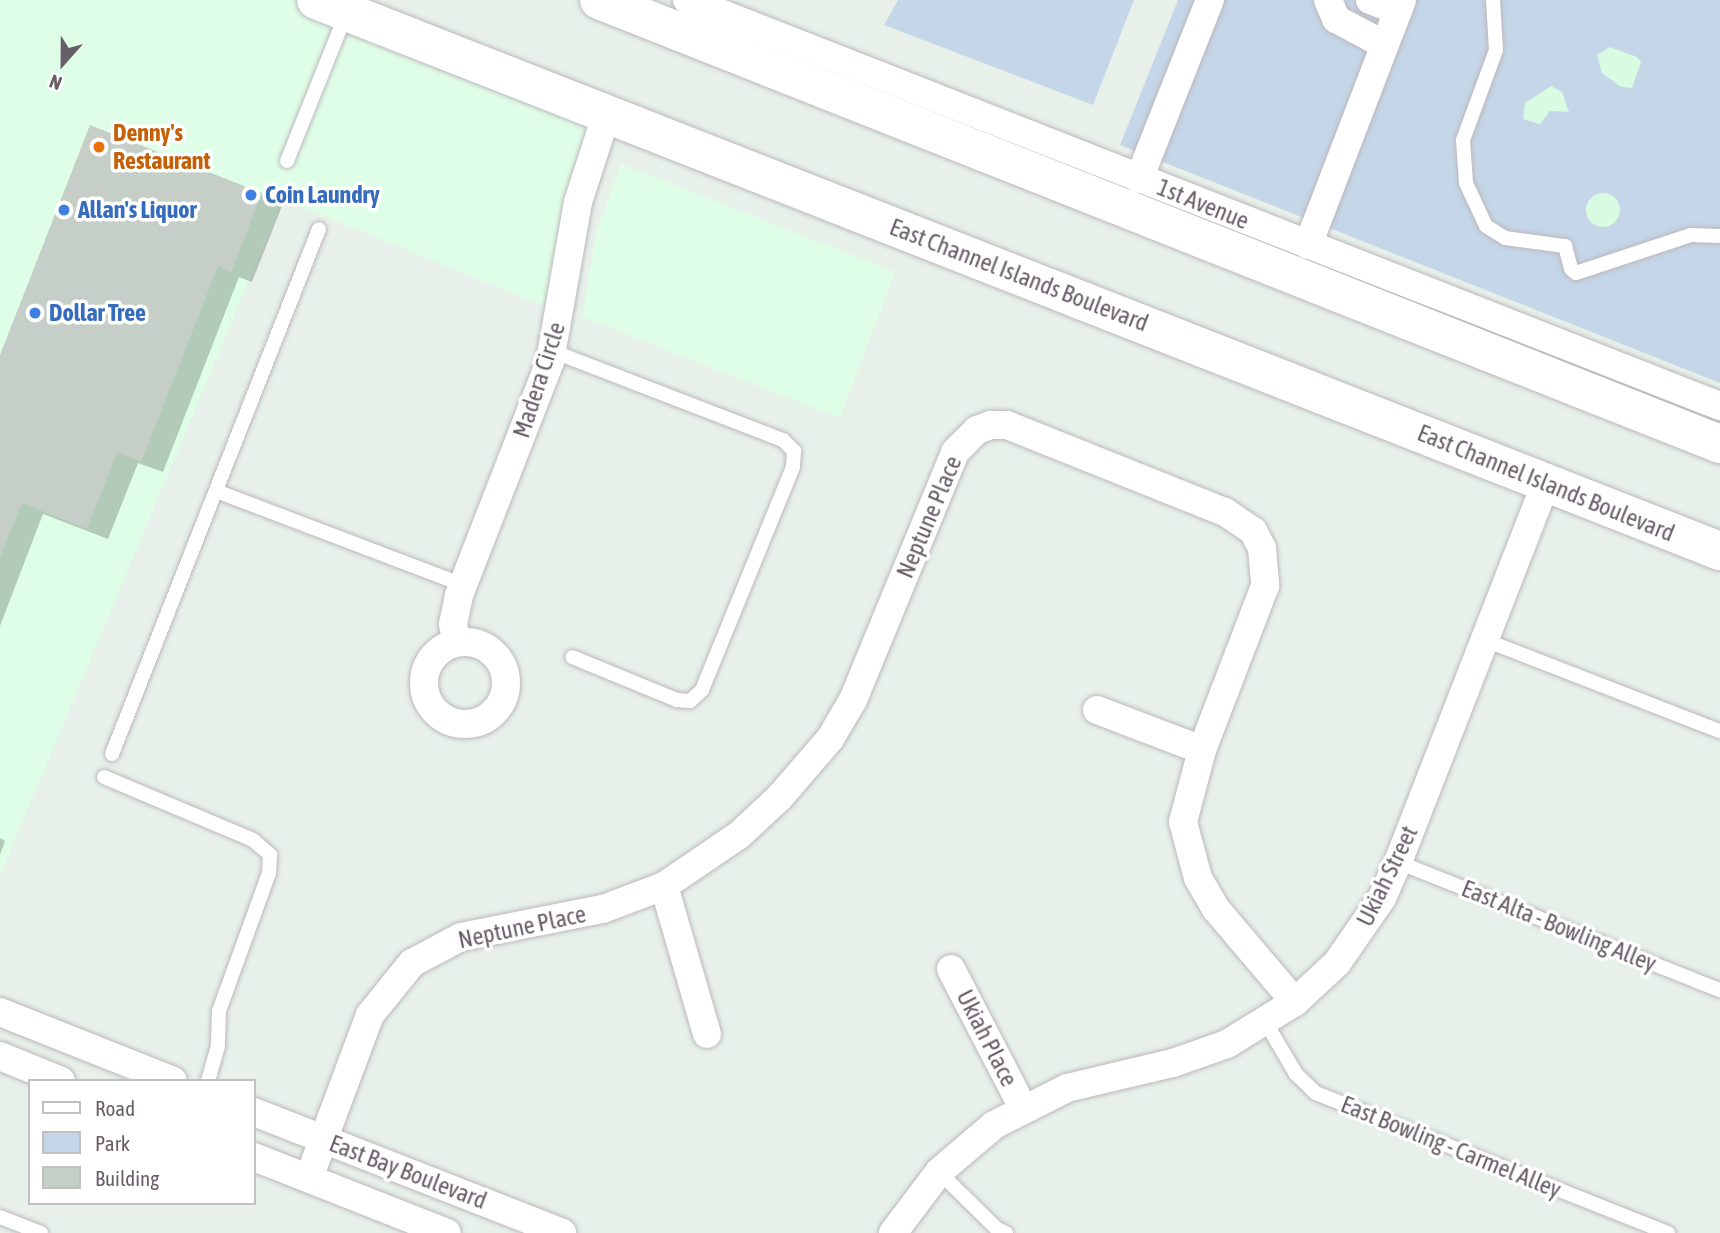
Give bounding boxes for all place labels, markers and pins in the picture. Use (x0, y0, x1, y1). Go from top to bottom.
place label: Denny's Restaurant (113, 119, 210, 175)
marker: Denny's Restaurant (91, 139, 107, 155)
place label: Coin Laundry (265, 181, 380, 209)
marker: Coin Laundry (243, 187, 259, 203)
place label: Allan's Liquor (78, 196, 197, 224)
marker: Allan's Liquor (56, 202, 72, 218)
place label: Dollar Tree (49, 299, 146, 327)
marker: Dollar Tree (27, 305, 43, 321)

